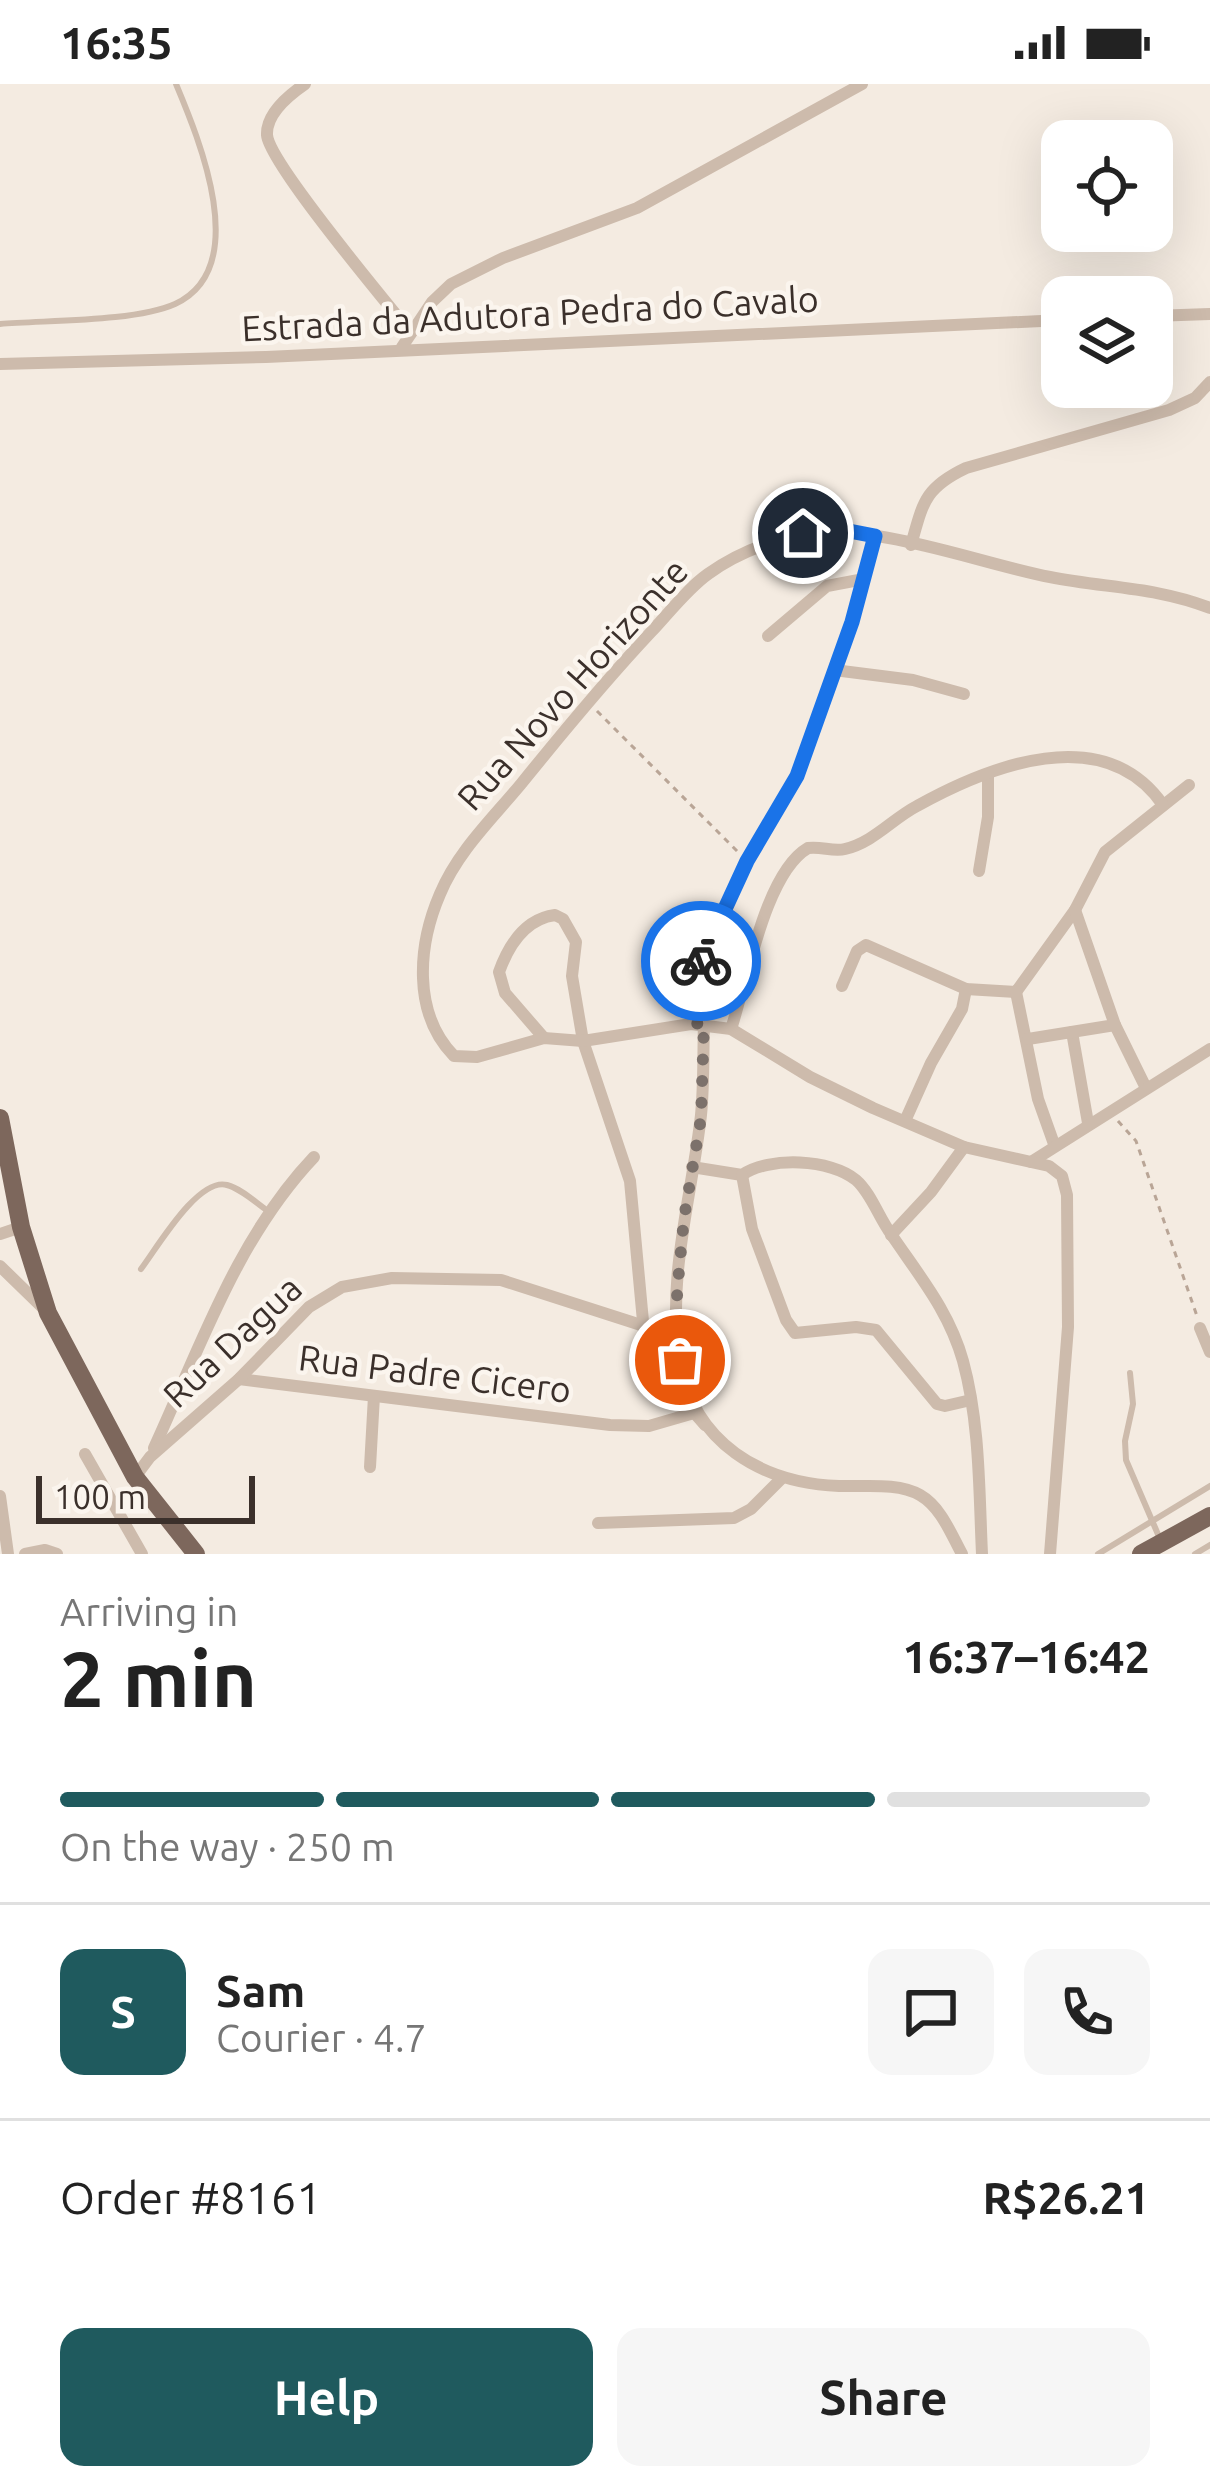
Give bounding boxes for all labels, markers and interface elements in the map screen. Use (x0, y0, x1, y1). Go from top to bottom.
text: 16:35 (60, 17, 173, 68)
map controls (1041, 120, 1173, 408)
button: locate (1041, 120, 1173, 252)
button: layers (1041, 276, 1173, 408)
street label: Estrada da Adutora Pedra do Cavalo (240, 277, 820, 349)
pin (752, 482, 854, 584)
icon: home (770, 500, 836, 566)
street label: Rua Novo Horizonte (449, 550, 695, 818)
courier (641, 901, 761, 1021)
icon: bike (668, 928, 734, 994)
street label: Rua Dagua (155, 1267, 309, 1415)
pin (629, 1309, 731, 1411)
icon: bag (647, 1327, 713, 1393)
street label: Rua Padre Cicero (296, 1336, 574, 1410)
scale bar (36, 1470, 255, 1523)
text: 100 m (54, 1478, 146, 1515)
text: Arriving in (60, 1590, 238, 1633)
text: 16:37–16:42 (902, 1631, 1150, 1682)
text: 2 min (60, 1634, 257, 1722)
text: On the way · 250 m (60, 1825, 395, 1868)
button: chat (868, 1949, 994, 2075)
button: phone (1024, 1949, 1150, 2075)
text: Sam (216, 1965, 305, 2016)
text: S (110, 1986, 136, 2037)
text: Courier · 4.7 (216, 2016, 427, 2059)
text: Order #8161 (60, 2172, 322, 2223)
text: R$26.21 (983, 2172, 1150, 2223)
button: Help (60, 2328, 593, 2466)
button: Share (617, 2328, 1150, 2466)

